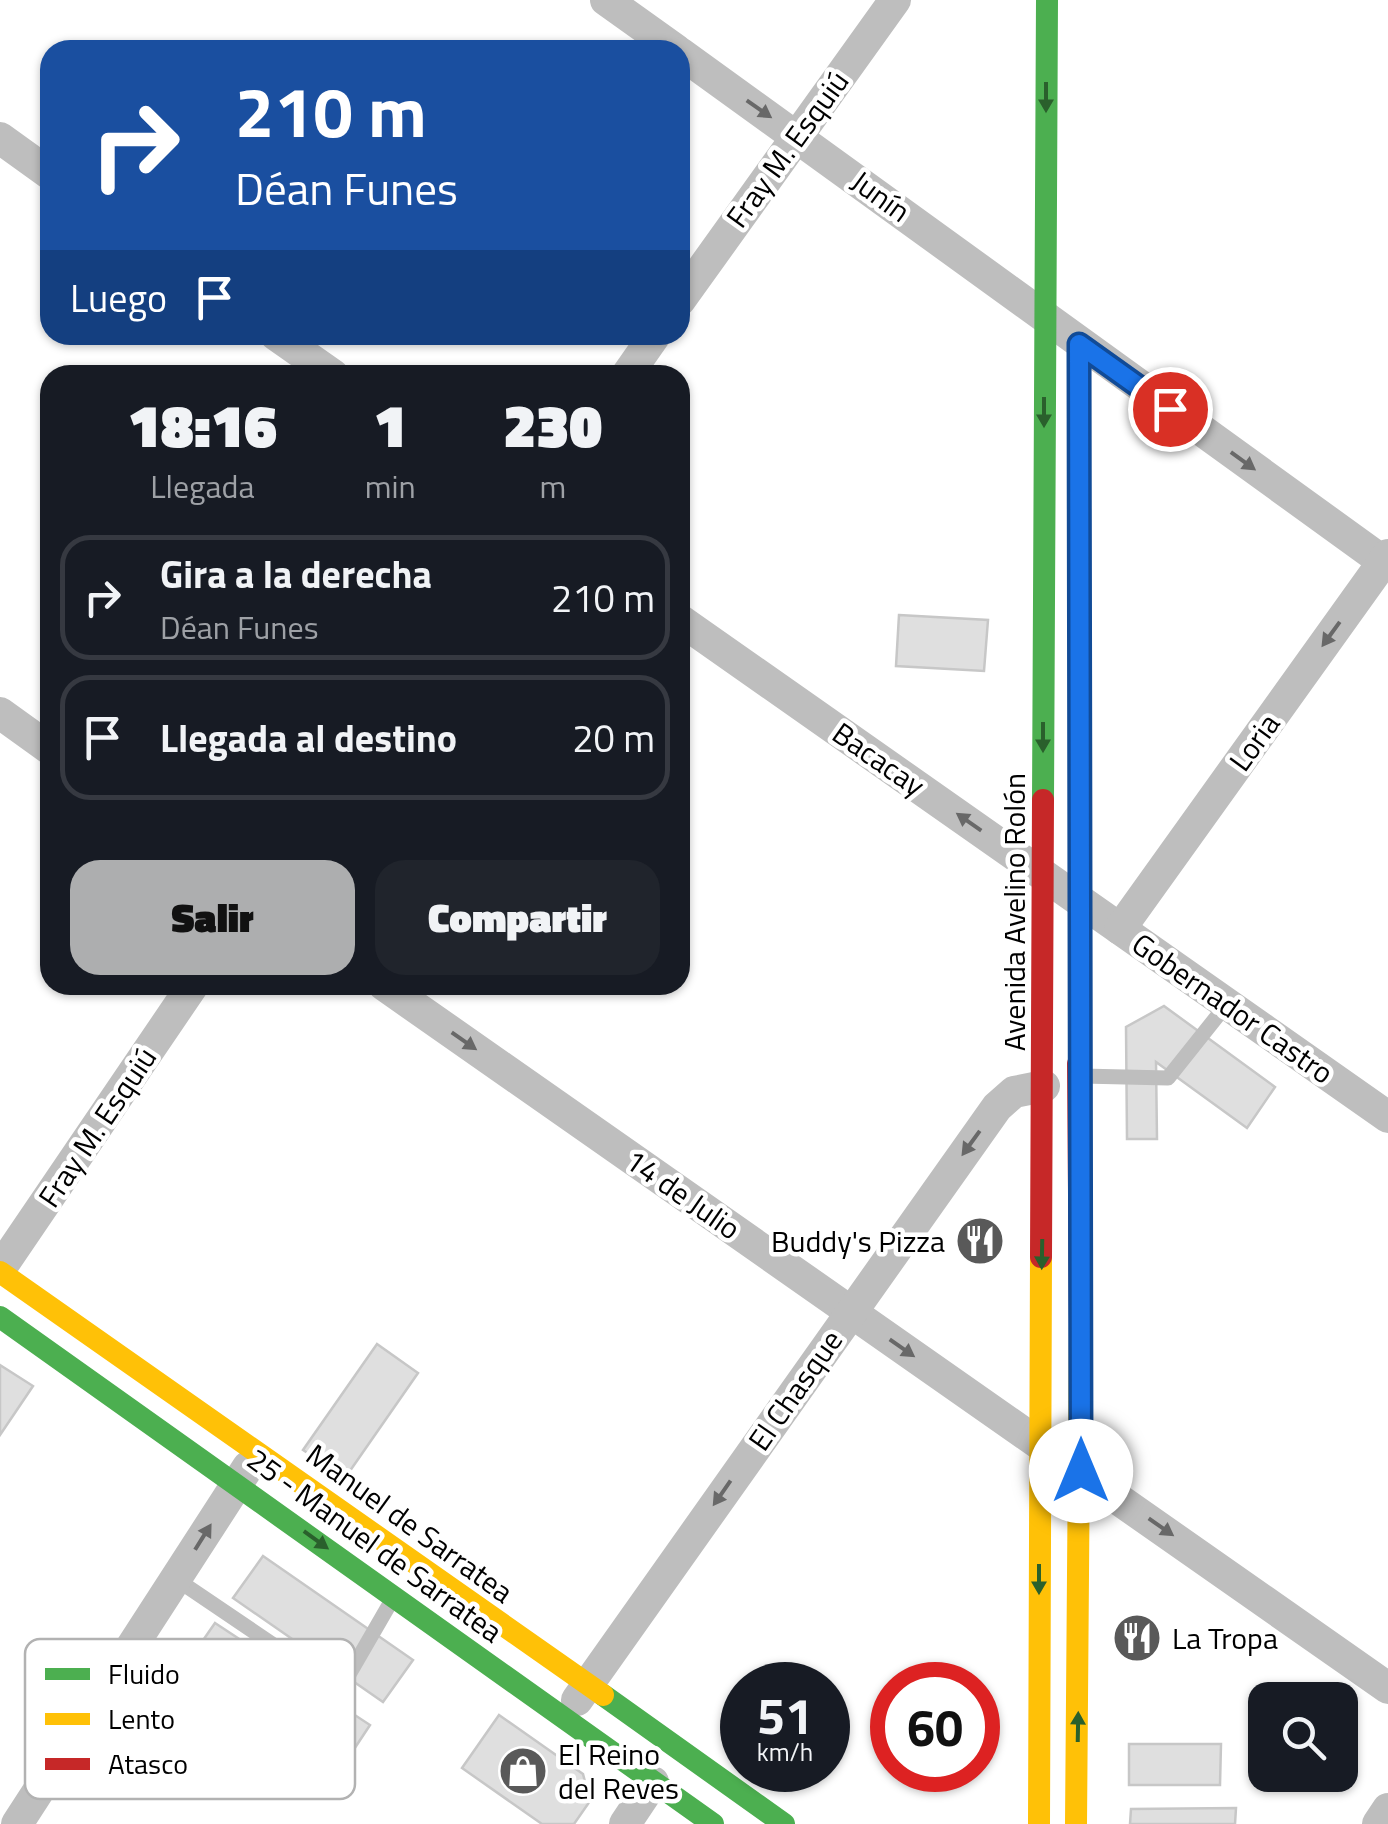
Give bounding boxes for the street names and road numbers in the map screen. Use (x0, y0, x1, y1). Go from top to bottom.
street label: Fray M. Esquiú (714, 61, 860, 237)
street label: Junín (842, 159, 920, 233)
street label: Loria (1217, 703, 1291, 781)
street label: Bacacay (823, 710, 935, 808)
street label: Avenida Avelino Rolón (991, 773, 1037, 1051)
street label: Gobernador Castro (1123, 921, 1343, 1095)
street label: Fray M. Esquiú (26, 1038, 168, 1216)
street label: 14 de Julio (616, 1137, 750, 1251)
street label: El Chasque (736, 1320, 854, 1460)
street label: Manuel de Sarratea (297, 1432, 523, 1614)
street label: 25 - Manuel de Sarratea (238, 1436, 512, 1654)

